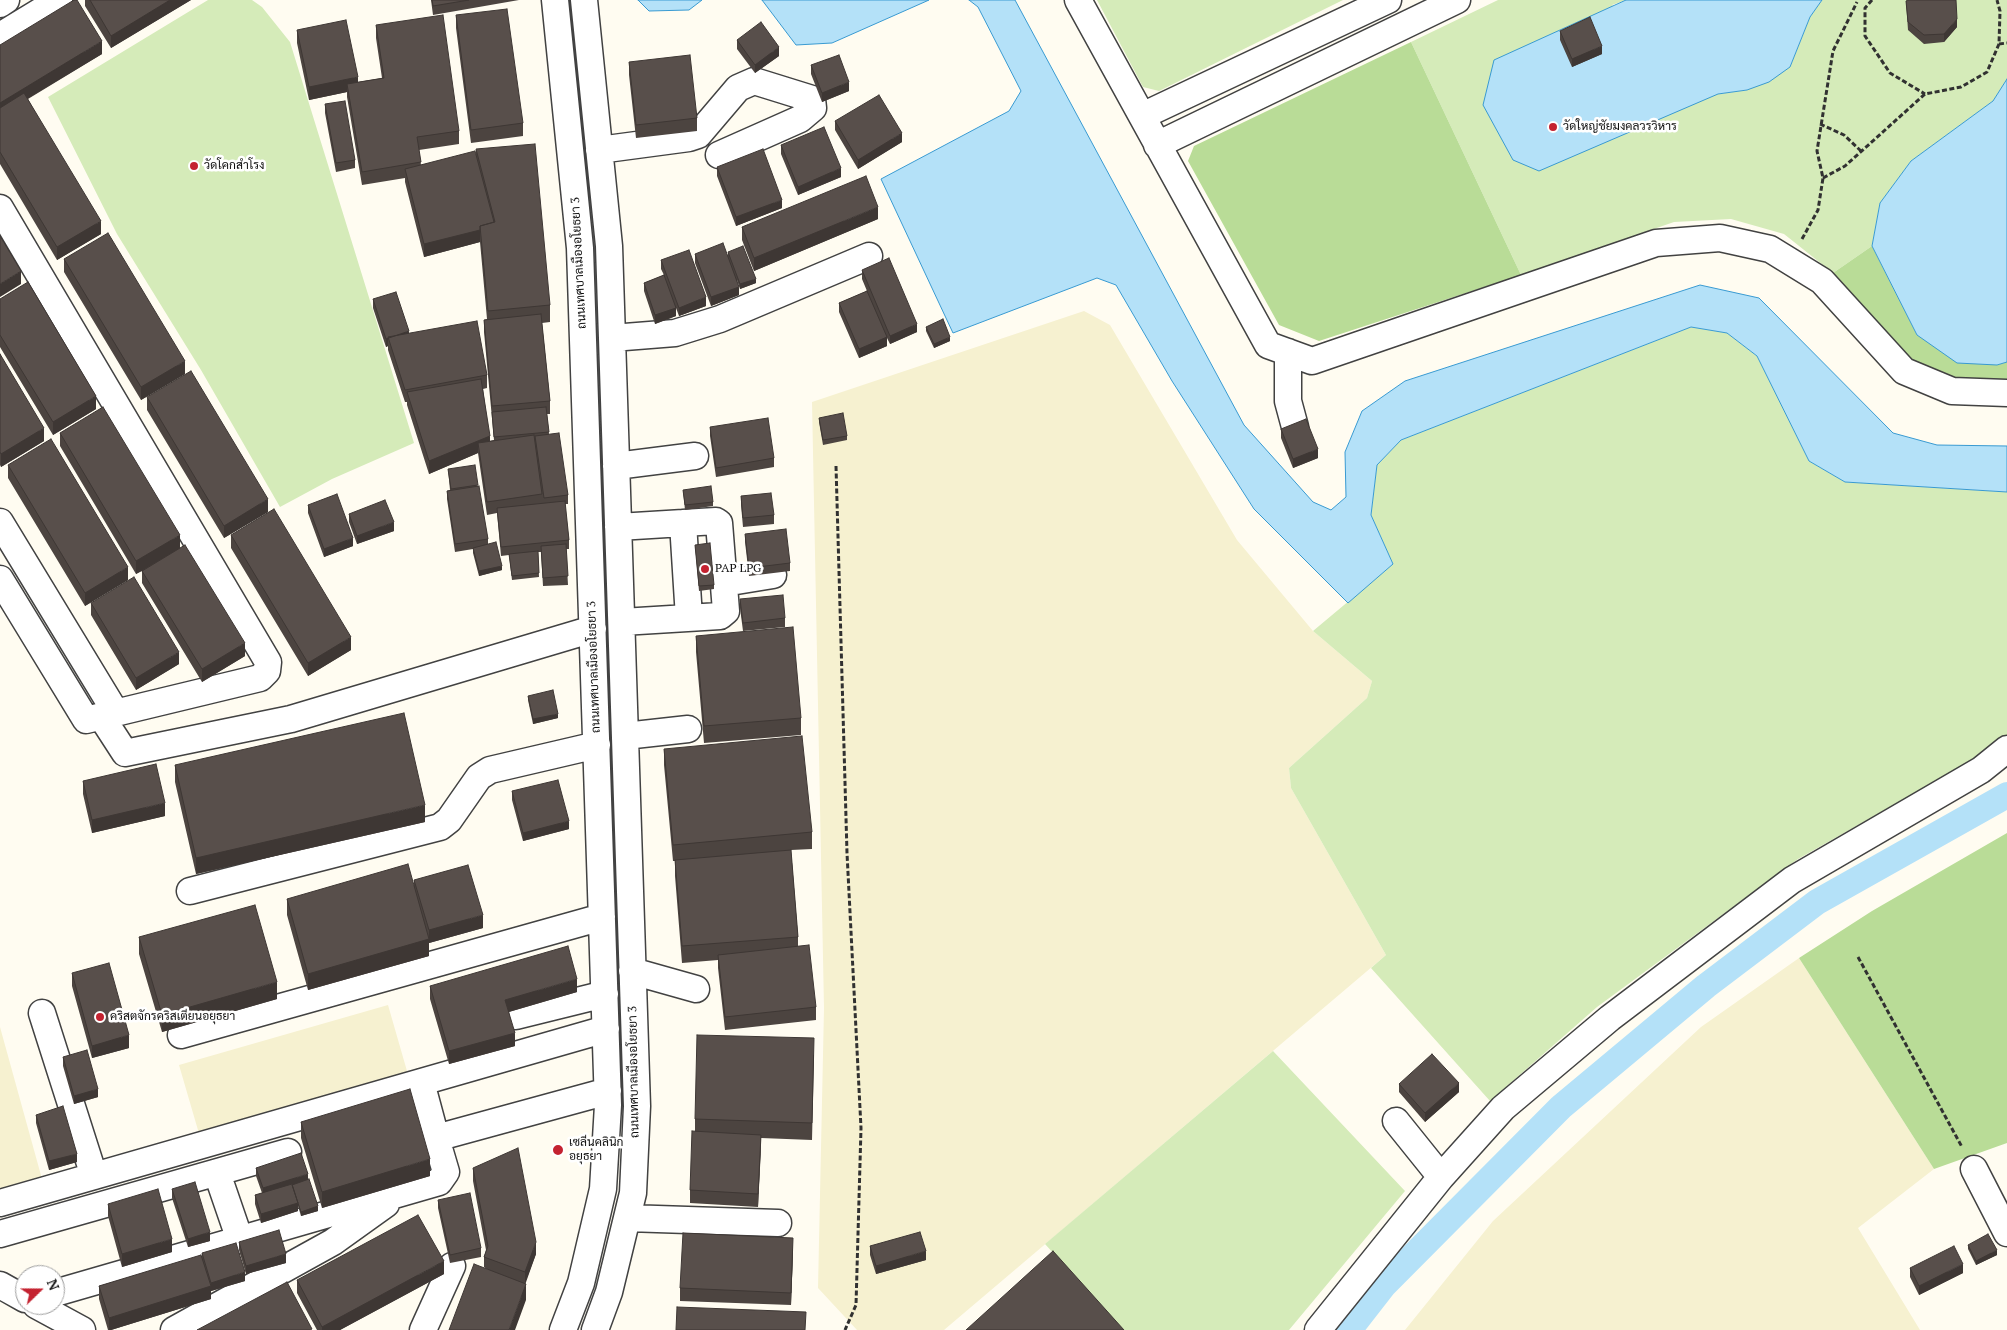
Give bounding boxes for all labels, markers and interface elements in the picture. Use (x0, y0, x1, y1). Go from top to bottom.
place label: วัดใหญ่ชัยมงคลวรวิหาร (1563, 120, 1677, 134)
marker: วัดใหญ่ชัยมงคลวรวิหาร (1547, 121, 1559, 133)
place label: วัดโคกสำโรง (204, 159, 265, 173)
marker: วัดโคกสำโรง (188, 160, 200, 172)
street label: ถนนเทศบาลเมืองอโยธยา 3 (568, 197, 590, 329)
place label: PAP LPG (715, 562, 761, 576)
marker: PAP LPG (699, 563, 711, 575)
street label: ถนนเทศบาลเมืองอโยธยา 3 (584, 601, 604, 733)
street label: ถนนเทศบาลเมืองอโยธยา 3 (626, 1006, 642, 1138)
place label: คริสตจักรคริสเตียนอยุธยา (110, 1010, 235, 1024)
marker: คริสตจักรคริสเตียนอยุธยา (94, 1011, 106, 1023)
place label: เซลีนคลินิก อยุธยา (569, 1136, 623, 1164)
marker: เซลีนคลินิก อยุธยา (551, 1143, 565, 1157)
north arrow (15, 1265, 65, 1315)
text: N (43, 1276, 64, 1293)

